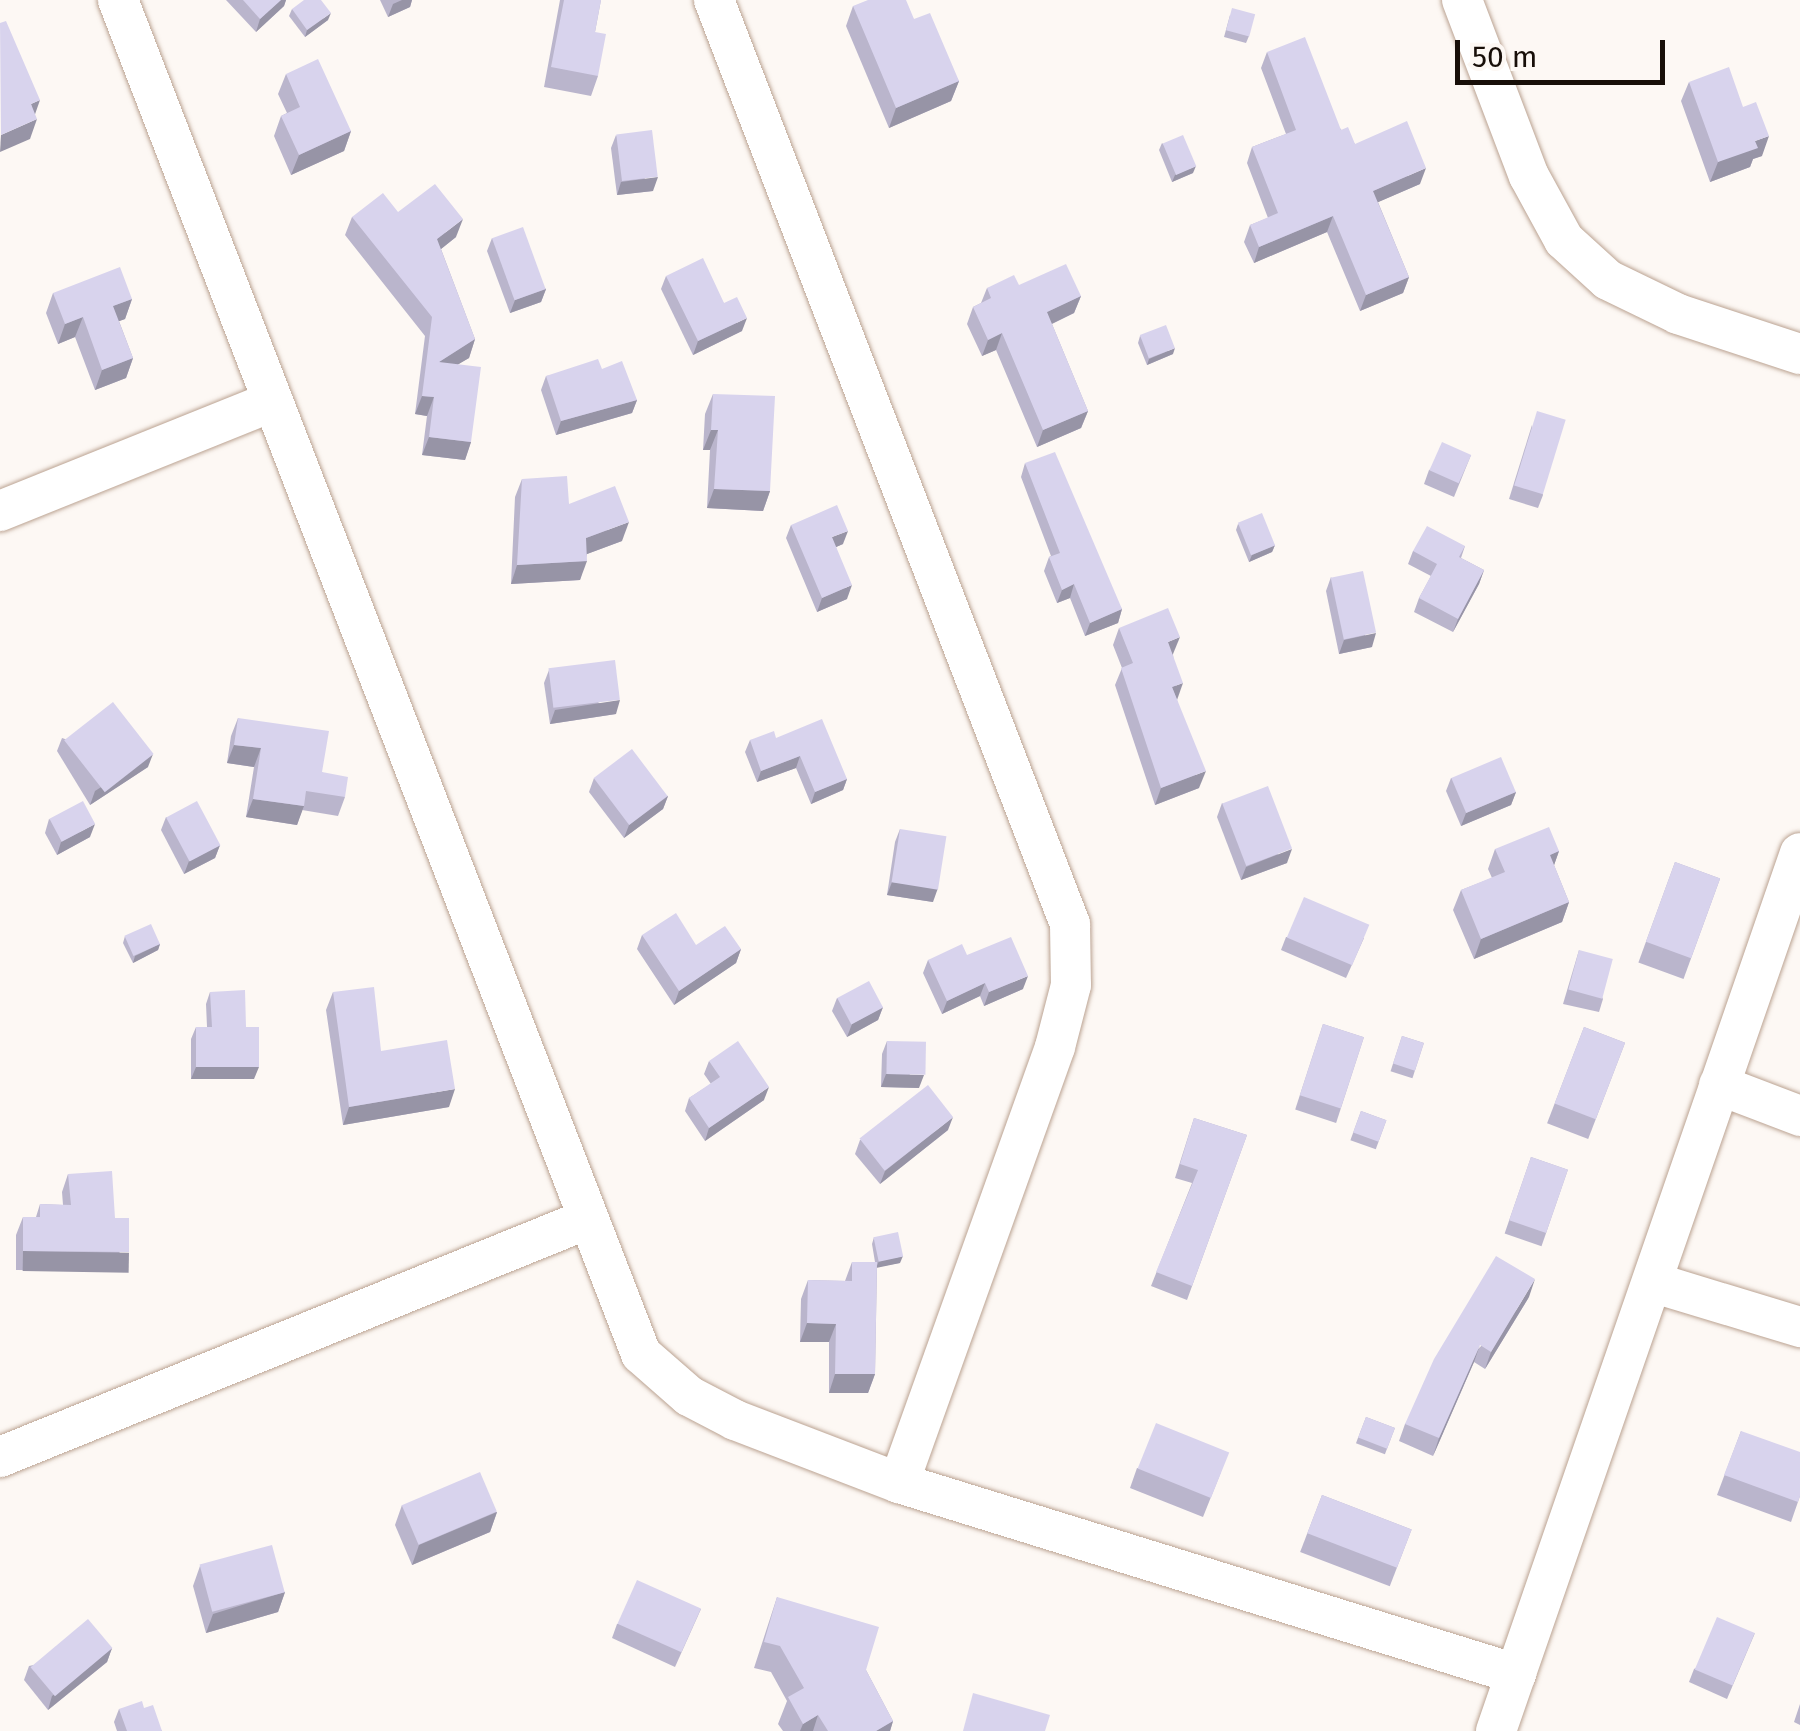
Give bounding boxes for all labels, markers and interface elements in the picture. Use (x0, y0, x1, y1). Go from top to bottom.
scale bar (1460, 20, 1670, 82)
text: 50 m (1472, 39, 1537, 75)

